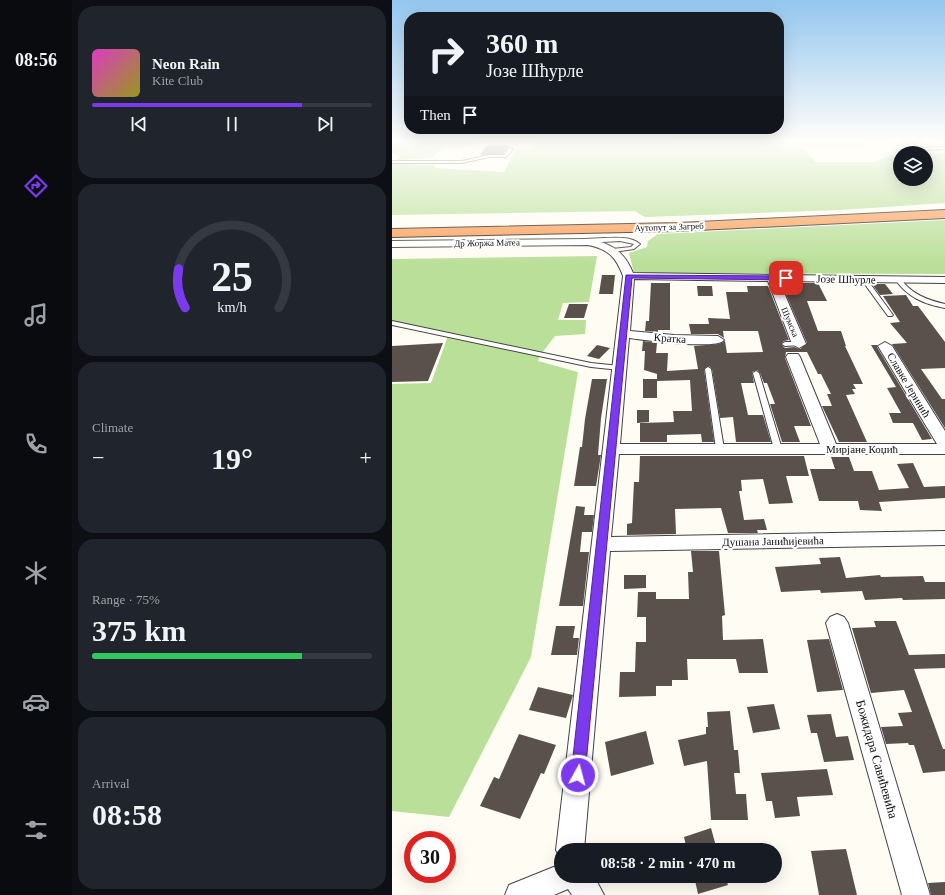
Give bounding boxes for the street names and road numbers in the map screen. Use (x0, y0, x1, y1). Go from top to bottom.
street label: Аутопут за Загреб (634, 221, 704, 233)
street label: Др Жоржа Матеа (454, 237, 520, 249)
street label: Јозе Шћурле (816, 272, 876, 286)
street label: Шумска (779, 306, 801, 338)
street label: Кратка (653, 331, 687, 345)
street label: Славке Јеринић (885, 350, 933, 420)
street label: Мирјане Коџић (826, 443, 899, 455)
street label: Душана Јанићијевића (722, 534, 824, 548)
street label: Божидара Савићевића (853, 698, 901, 820)

